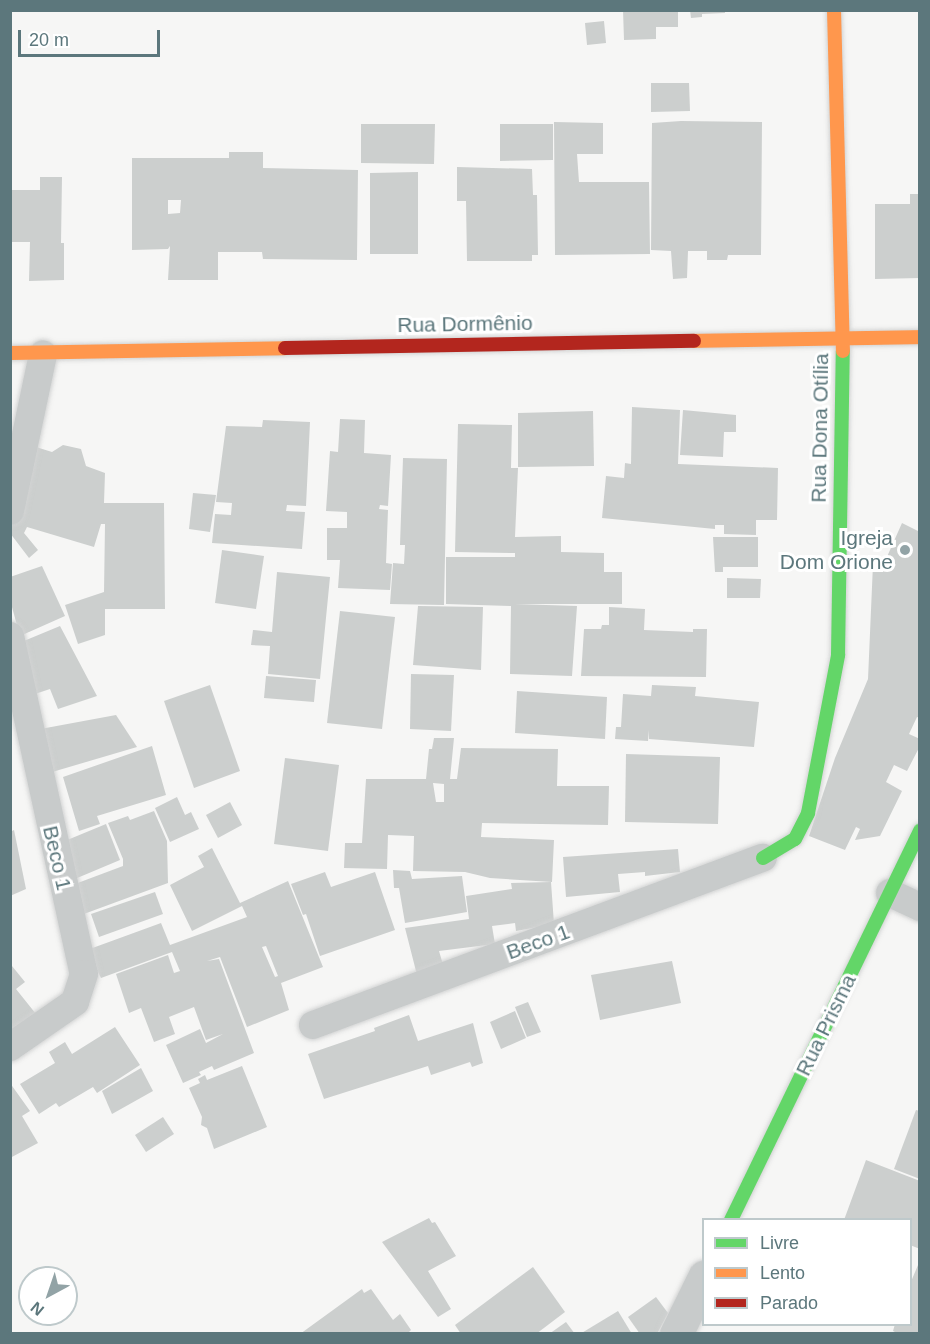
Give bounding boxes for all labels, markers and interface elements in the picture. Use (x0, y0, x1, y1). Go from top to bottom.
scale bar (21, 18, 164, 56)
text: 20 m (29, 30, 69, 50)
street label: Rua Dormênio (397, 310, 533, 338)
street label: Rua Dona Otília (806, 353, 834, 503)
place label: Igreja Dom Orione (780, 525, 893, 575)
marker: Igreja Dom Orione (898, 543, 912, 557)
street label: Beco 1 (37, 823, 77, 893)
street label: Beco 1 (503, 919, 573, 965)
street label: Rua Prisma (791, 970, 861, 1080)
legend (702, 1218, 912, 1326)
text: Livre (760, 1233, 799, 1253)
text: Lento (760, 1263, 805, 1283)
north arrow (18, 1266, 78, 1326)
text: Parado (760, 1293, 818, 1313)
text: N (28, 1298, 47, 1319)

